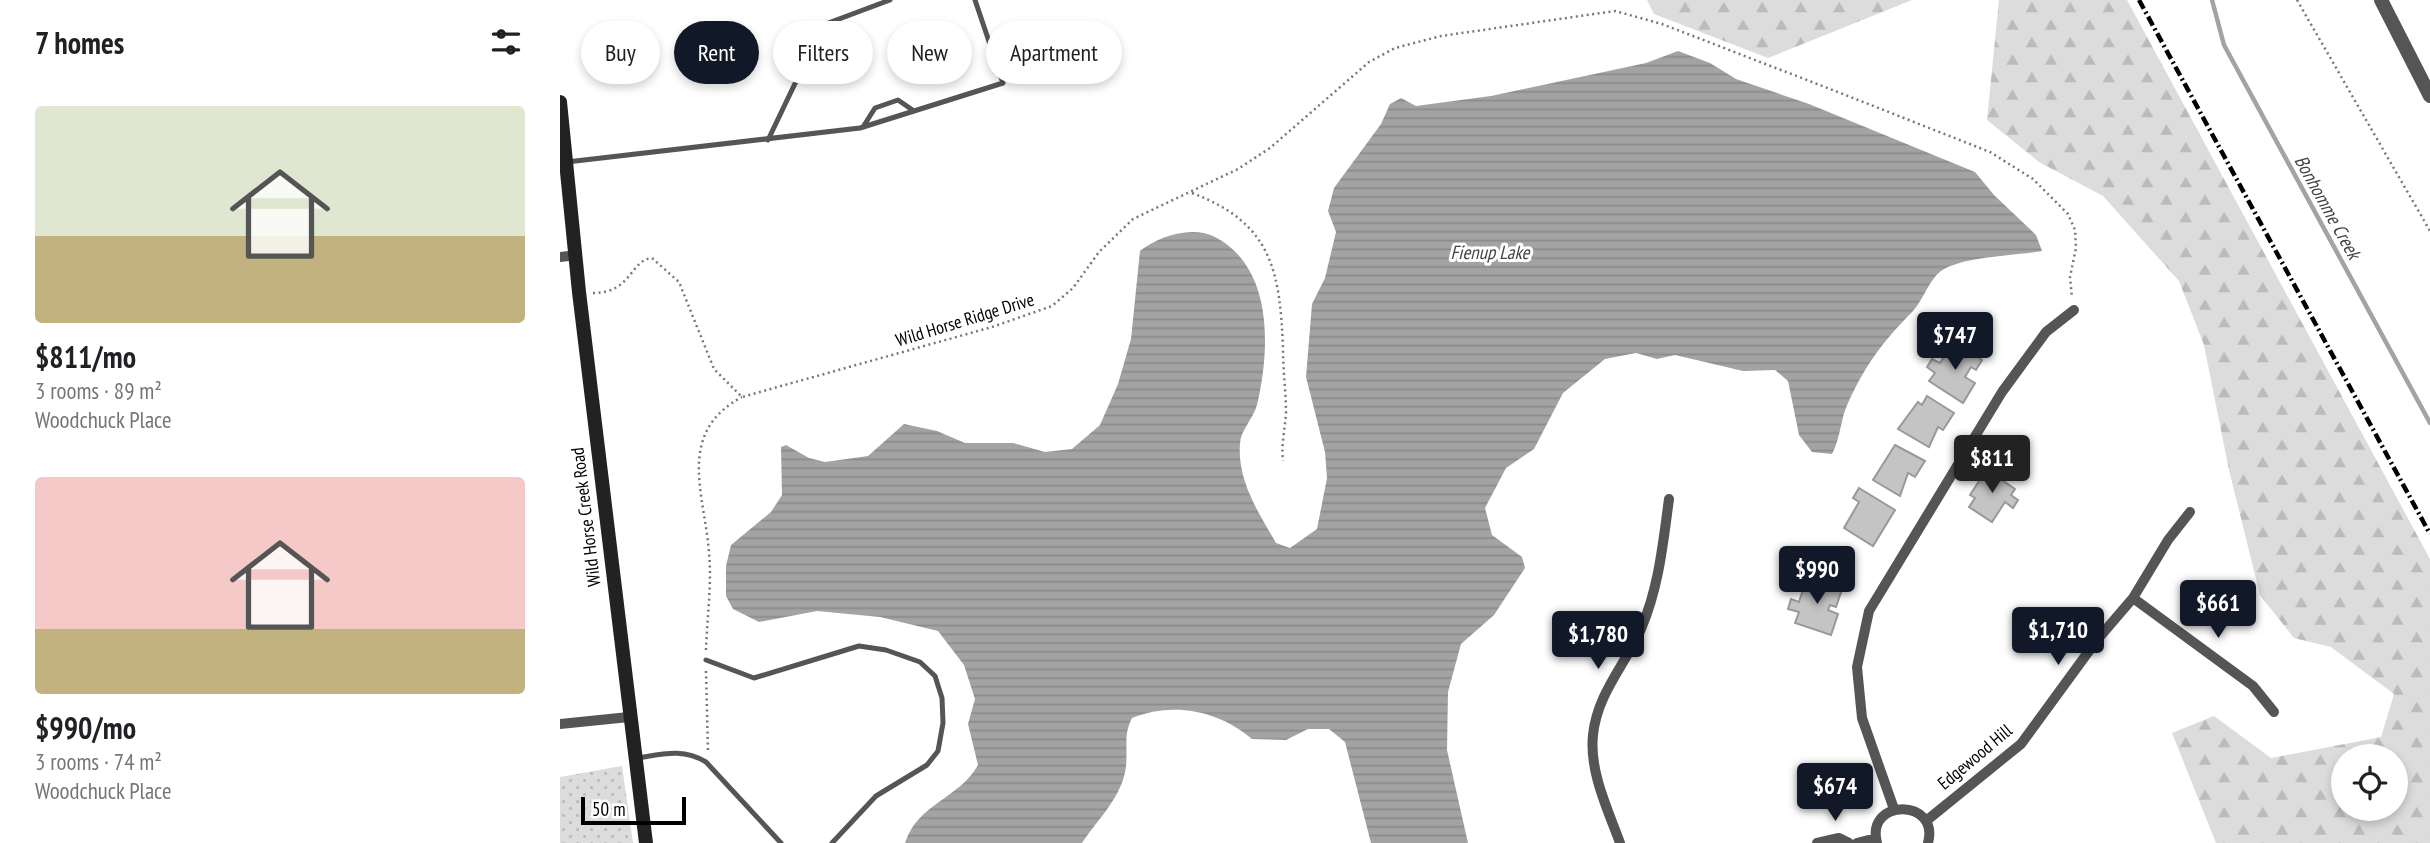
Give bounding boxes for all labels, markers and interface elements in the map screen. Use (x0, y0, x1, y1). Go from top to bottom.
chip: Buy (581, 21, 660, 84)
chip: Rent (674, 21, 759, 84)
chip: Filters (773, 21, 873, 84)
chip: New (887, 21, 972, 84)
chip: Apartment (986, 21, 1122, 84)
text: 7 homes (35, 23, 124, 62)
icon: filters (487, 23, 525, 61)
icon: home (217, 151, 343, 277)
water label: Bonhomme Creek (2290, 151, 2368, 266)
water label: Fienup Lake (1451, 240, 1531, 264)
street label: Wild Horse Ridge Drive (893, 288, 1037, 352)
pin: $747 (1914, 312, 1996, 372)
text: $747 (1933, 320, 1977, 349)
text: $811/mo (35, 337, 136, 376)
text: 3 rooms · 89 m² (35, 376, 162, 405)
text: Woodchuck Place (35, 405, 171, 434)
pin: $811 (1951, 435, 2033, 495)
text: $811 (1970, 443, 2014, 472)
street label: Wild Horse Creek Road (566, 446, 605, 588)
icon: home (217, 522, 343, 648)
pin: $990 (1776, 546, 1858, 606)
text: $990 (1795, 554, 1839, 583)
pin: $661 (2177, 580, 2259, 640)
text: $661 (2196, 588, 2240, 617)
pin: $1,710 (2001, 608, 2115, 667)
pin: $1,780 (1541, 612, 1655, 671)
text: $1,710 (2028, 615, 2088, 644)
text: $1,780 (1568, 619, 1628, 648)
text: $990/mo (35, 708, 136, 747)
street label: Edgewood Hill (1933, 718, 2017, 794)
map controls (2331, 744, 2408, 821)
button: locate (2331, 744, 2408, 821)
text: 3 rooms · 74 m² (35, 747, 162, 776)
pin: $674 (1794, 764, 1876, 823)
text: $674 (1813, 771, 1857, 800)
text: Woodchuck Place (35, 776, 171, 805)
scale bar (581, 794, 686, 826)
text: 50 m (592, 797, 626, 821)

